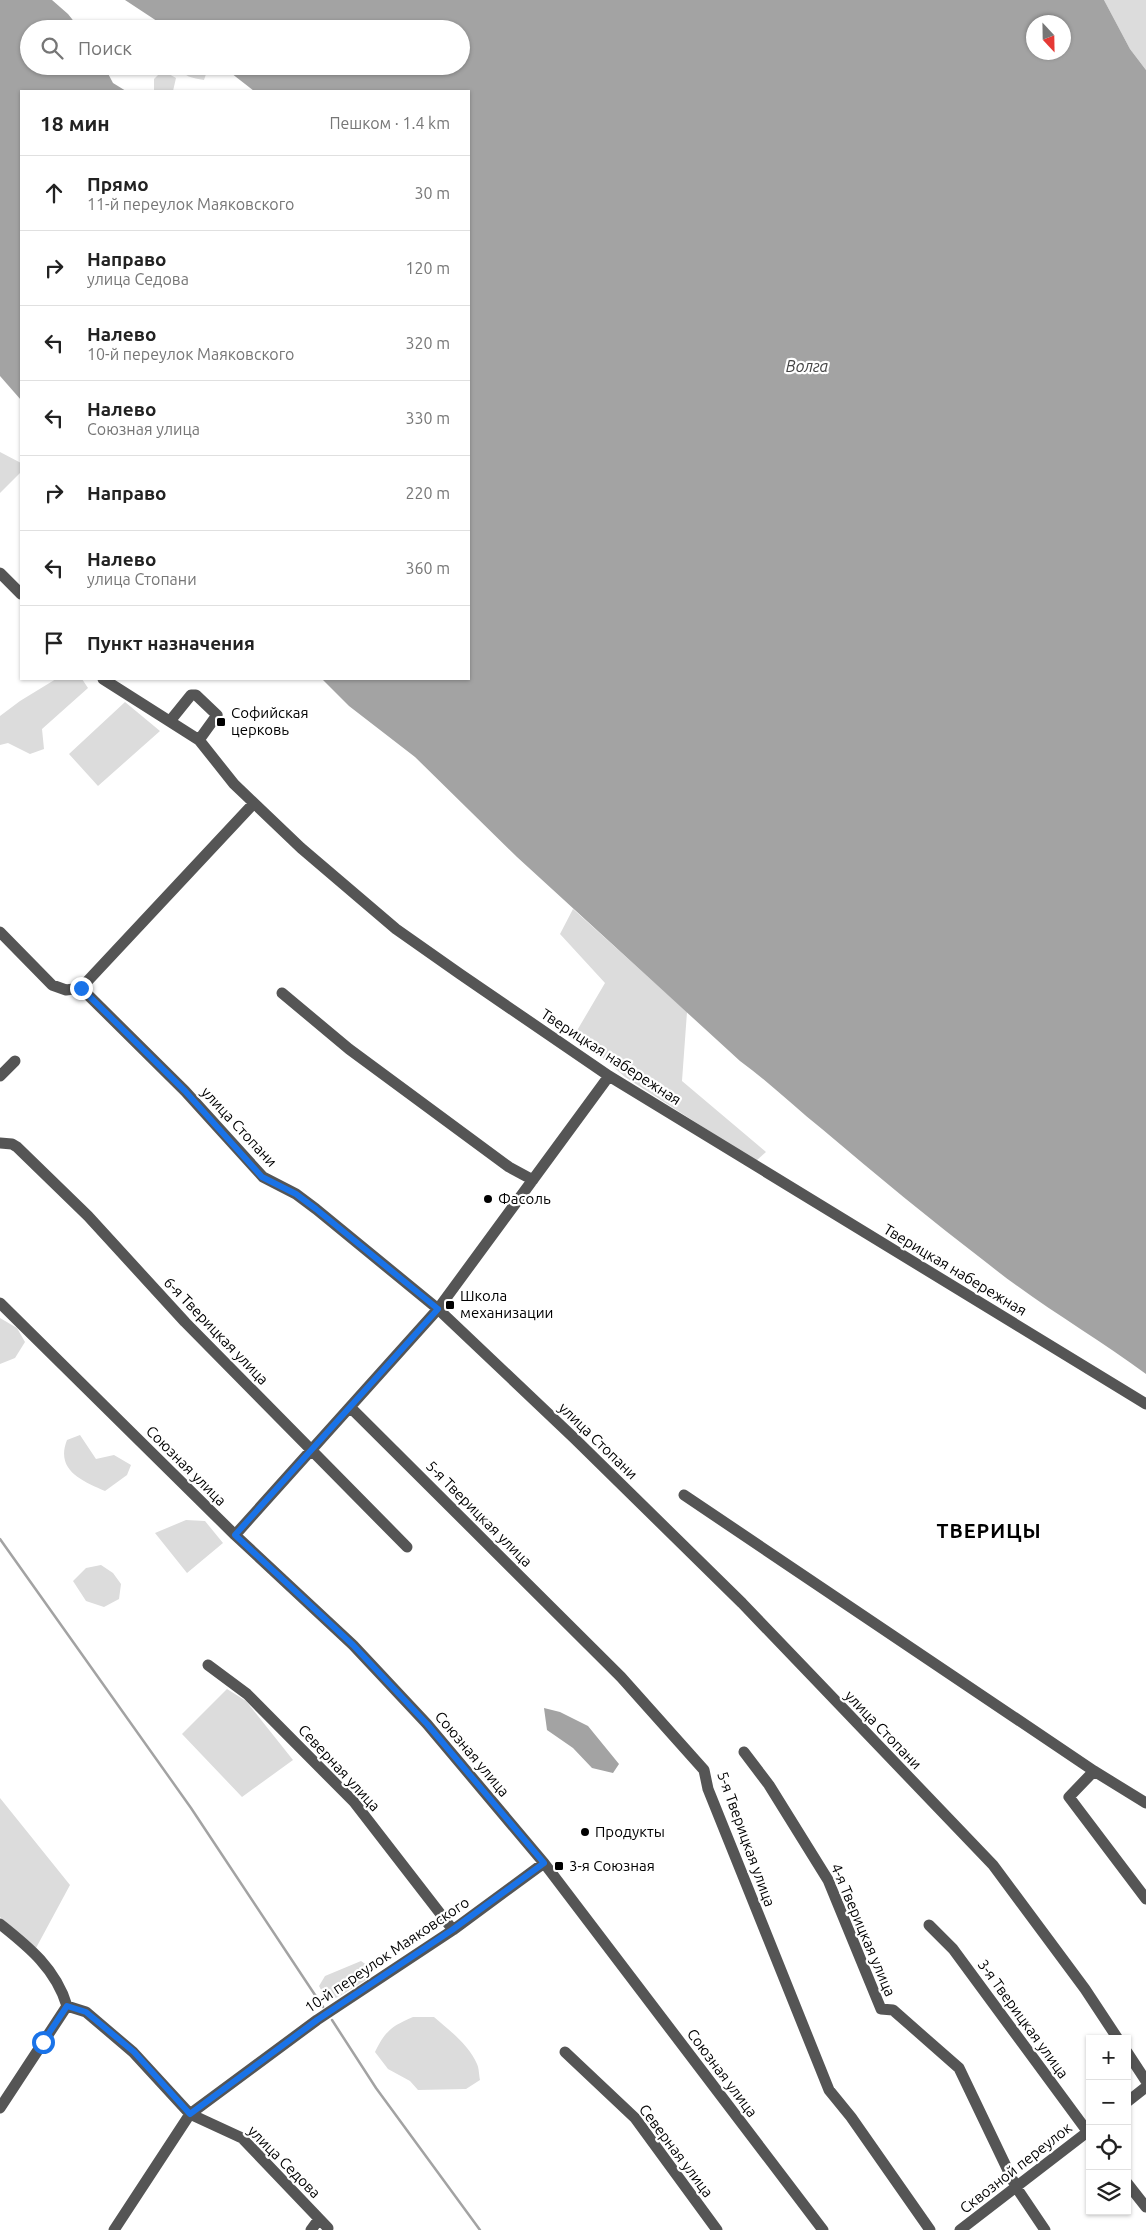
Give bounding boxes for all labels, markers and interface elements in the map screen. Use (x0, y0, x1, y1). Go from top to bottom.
north arrow (1026, 15, 1071, 60)
search box (20, 20, 470, 75)
icon: search (38, 34, 66, 62)
text: Поиск (78, 37, 132, 59)
text: 18 мин (40, 111, 110, 135)
text: Пешком · 1.4 km (329, 114, 450, 132)
text: Прямо (87, 173, 149, 195)
icon: ahead (40, 179, 68, 207)
text: 30 m (414, 184, 450, 202)
text: 11-й переулок Маяковского (87, 195, 294, 213)
text: Направо (87, 248, 167, 270)
icon: right (40, 254, 68, 282)
text: 120 m (405, 259, 450, 277)
text: улица Седова (87, 270, 189, 288)
text: Налево (87, 323, 156, 345)
icon: left (40, 329, 68, 357)
text: 320 m (405, 334, 450, 352)
text: 10-й переулок Маяковского (87, 345, 294, 363)
water label: Волга (786, 357, 829, 375)
text: Налево (87, 398, 156, 420)
icon: left (40, 404, 68, 432)
text: 330 m (405, 409, 450, 427)
text: Союзная улица (87, 420, 200, 438)
icon: right (40, 479, 68, 507)
text: Направо (87, 482, 167, 504)
text: 220 m (405, 484, 450, 502)
text: Налево (87, 548, 156, 570)
icon: left (40, 554, 68, 582)
text: 360 m (405, 559, 450, 577)
text: улица Стопани (87, 570, 197, 588)
icon: arrive (40, 629, 68, 657)
text: Пункт назначения (87, 632, 255, 654)
place label: Софийская церковь (231, 704, 309, 738)
marker: Софийская церковь (215, 716, 227, 728)
route end (70, 977, 93, 1000)
street label: Тверицкая набережная (538, 1005, 685, 1108)
street label: улица Стопани (198, 1083, 281, 1170)
place label: Фасоль (498, 1190, 551, 1207)
marker: Фасоль (482, 1193, 494, 1205)
street label: Тверицкая набережная (881, 1220, 1030, 1319)
street label: 6-я Тверицкая улица (161, 1273, 272, 1388)
place label: Школа механизации (460, 1287, 553, 1321)
marker: Школа механизации (444, 1299, 456, 1311)
street label: улица Стопани (555, 1399, 641, 1482)
street label: Союзная улица (143, 1422, 230, 1509)
street label: 5-я Тверицкая улица (423, 1457, 536, 1570)
district label: ТВЕРИЦЫ (936, 1519, 1042, 1542)
street label: улица Стопани (842, 1687, 925, 1773)
street label: Союзная улица (432, 1708, 513, 1800)
street label: Северная улица (295, 1721, 384, 1814)
street label: 5-я Тверицкая улица (714, 1769, 779, 1909)
place label: Продукты (595, 1823, 665, 1840)
marker: Продукты (579, 1826, 591, 1838)
place label: 3-я Союзная (569, 1857, 655, 1874)
marker: 3-я Союзная (553, 1860, 565, 1872)
street label: 4-я Тверицкая улица (828, 1861, 899, 1999)
street label: 10-й переулок Маяковского (301, 1893, 472, 2016)
street label: 3-я Тверицкая улица (975, 1956, 1072, 2081)
street label: Союзная улица (684, 2025, 761, 2120)
route start (32, 2031, 55, 2054)
map controls (1086, 2035, 1131, 2215)
button: + (1086, 2035, 1131, 2080)
button: − (1086, 2080, 1131, 2125)
street label: Северная улица (636, 2101, 717, 2200)
street label: Сквозной переулок (956, 2119, 1075, 2217)
street label: улица Седова (245, 2122, 324, 2201)
button: locate (1086, 2125, 1131, 2170)
button: layers (1086, 2170, 1131, 2215)

